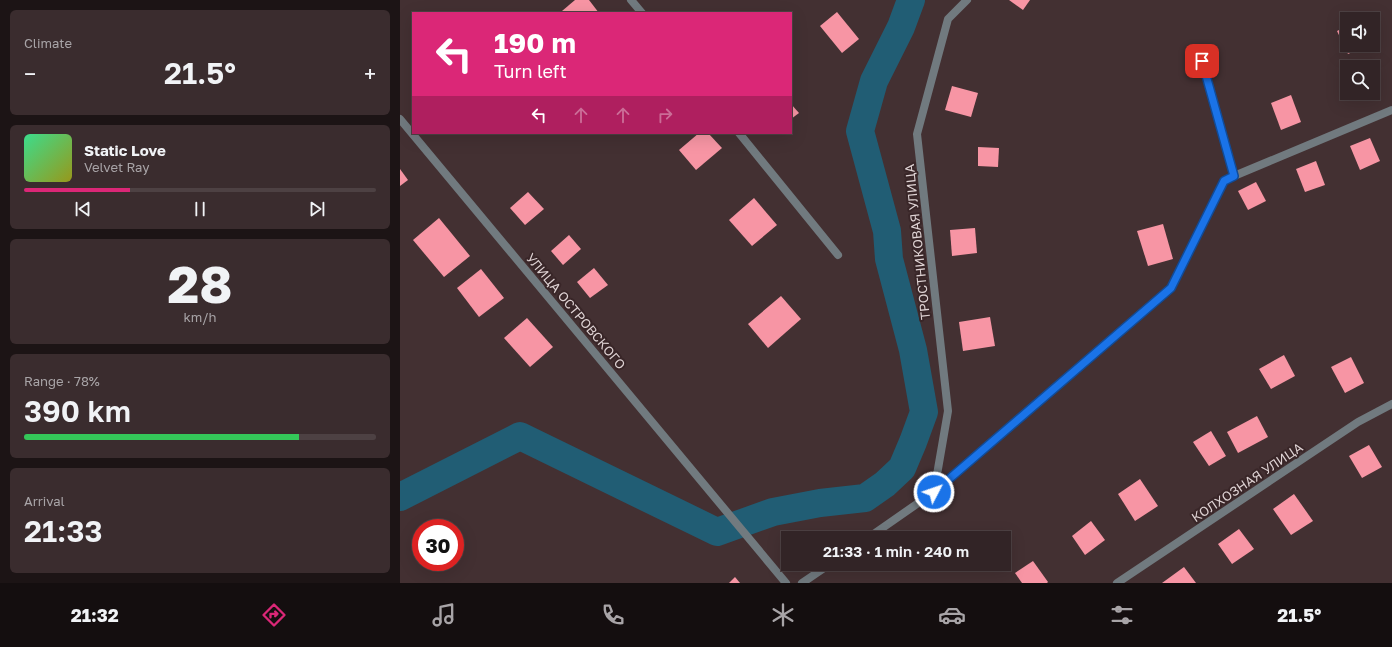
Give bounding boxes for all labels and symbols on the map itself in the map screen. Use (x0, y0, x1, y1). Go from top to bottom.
pin (1185, 44, 1219, 78)
street label: ТРОСТНИКОВАЯ УЛИЦА (901, 163, 933, 321)
street label: УЛИЦА ОСТРОВСКОГО (523, 250, 629, 372)
street label: КОЛХОЗНАЯ УЛИЦА (1188, 439, 1306, 525)
position arrow (913, 471, 955, 513)
speed limit sign: 30 (412, 519, 464, 571)

